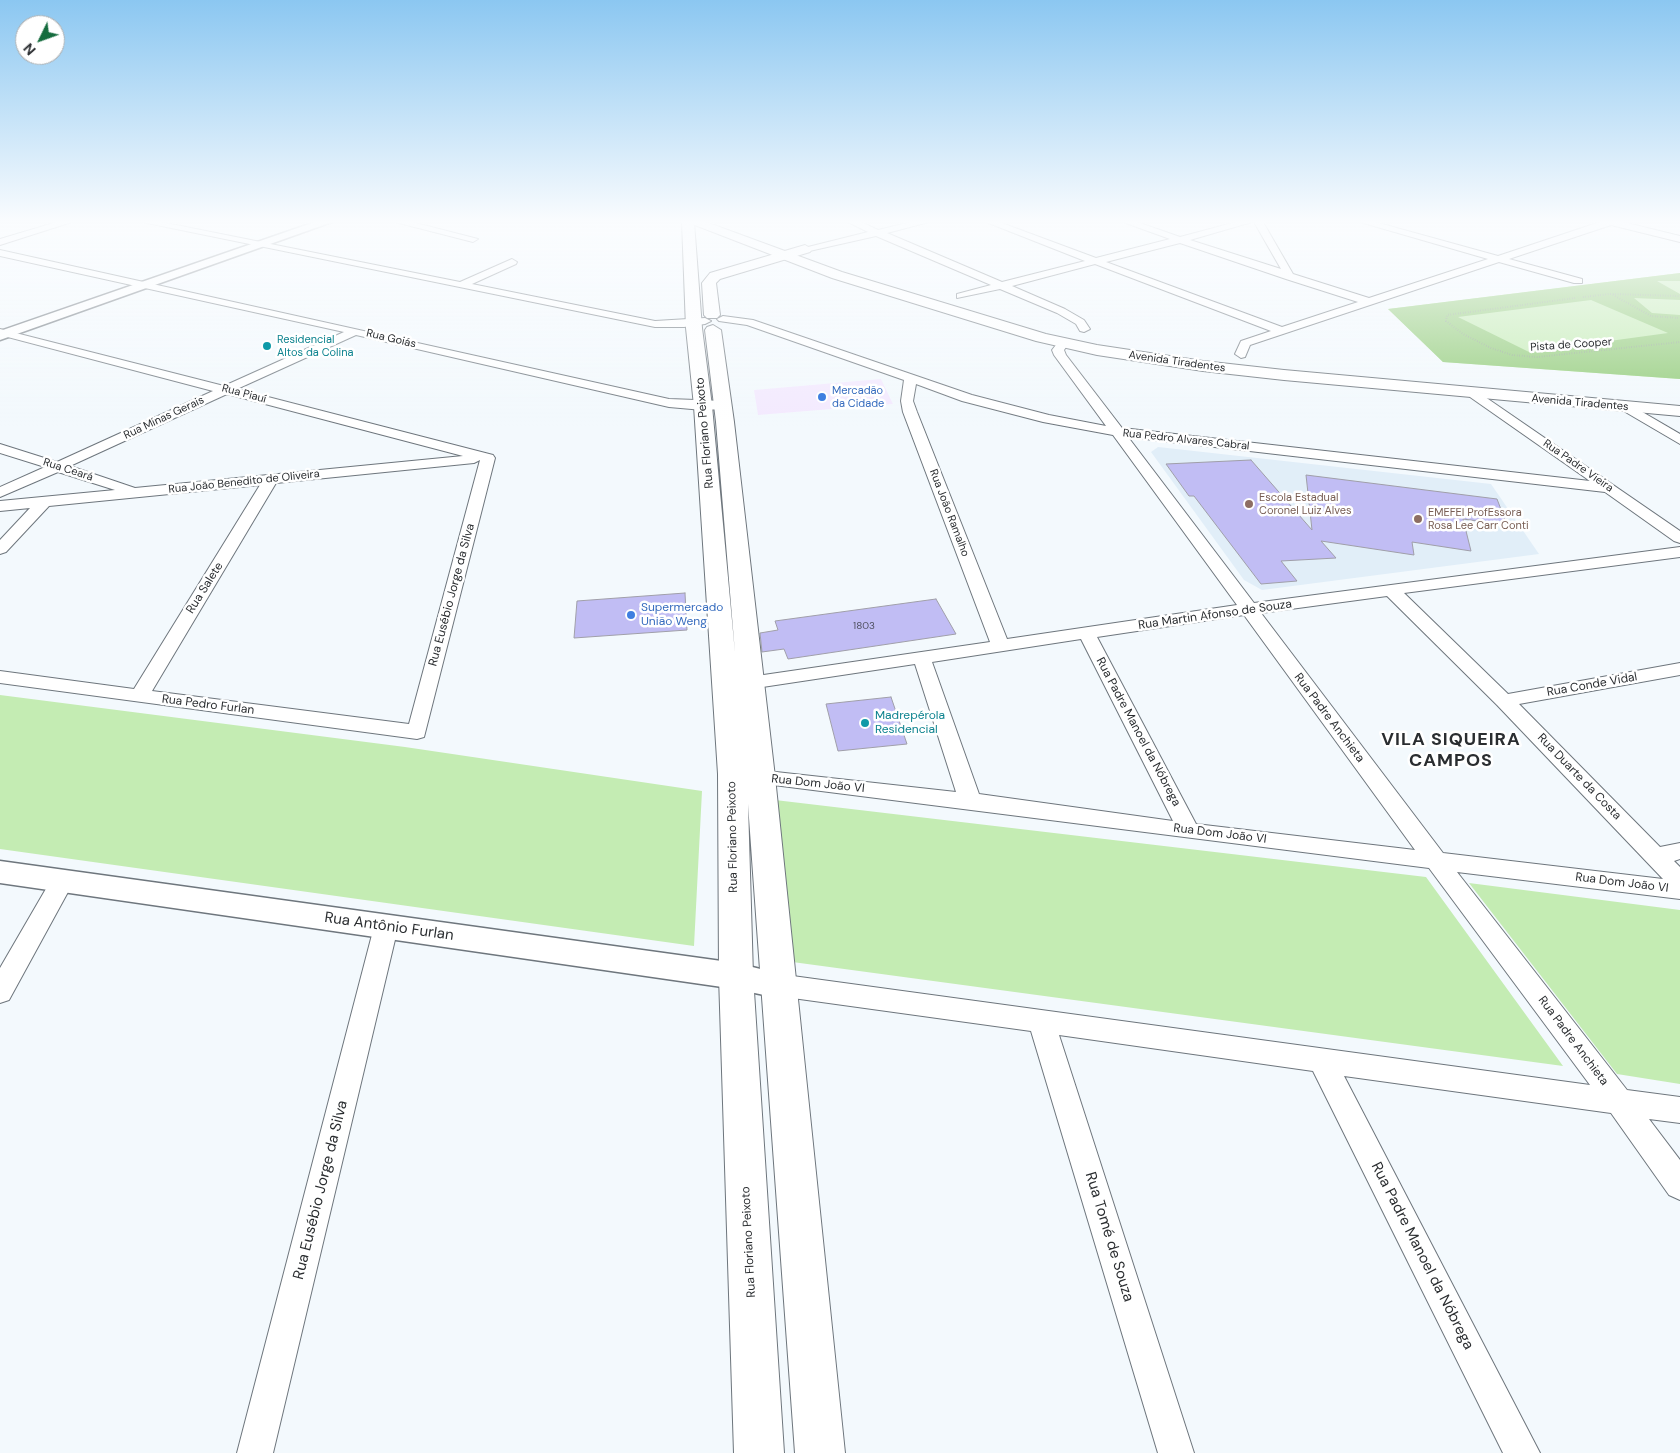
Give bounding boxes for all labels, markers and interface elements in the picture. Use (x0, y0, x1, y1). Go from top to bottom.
north arrow (15, 15, 65, 65)
text: N (19, 40, 40, 59)
street label: Rua Goiás (365, 327, 417, 351)
place label: Residencial Altos da Colina (277, 333, 353, 359)
street label: Pista de Cooper (1530, 336, 1612, 354)
marker: Residencial Altos da Colina (261, 340, 273, 352)
street label: Avenida Tiradentes (1128, 349, 1226, 375)
street label: Rua Floriano Peixoto (693, 377, 717, 489)
street label: Rua Piauí (220, 382, 268, 406)
place label: Mercadão da Cidade (832, 384, 884, 410)
marker: Mercadão da Cidade (816, 391, 828, 403)
street label: Avenida Tiradentes (1531, 392, 1629, 414)
street label: Rua Minas Gerais (122, 394, 206, 442)
street label: Rua Pedro Alvares Cabral (1122, 427, 1250, 453)
street label: Rua Padre Vieira (1540, 437, 1616, 495)
street label: Rua Ceará (41, 456, 95, 484)
street label: Rua João Benedito de Oliveira (168, 467, 320, 497)
street label: Rua João Ramalho (926, 467, 972, 559)
place label: Escola Estadual Coronel Luiz Alves (1259, 491, 1351, 517)
marker: Escola Estadual Coronel Luiz Alves (1243, 498, 1255, 510)
place label: EMEFEI ProfEssora Rosa Lee Carr Conti (1428, 506, 1529, 532)
marker: EMEFEI ProfEssora Rosa Lee Carr Conti (1412, 513, 1424, 525)
street label: Rua Eusébio Jorge da Silva (426, 522, 478, 668)
street label: Rua Salete (184, 560, 226, 616)
street label: Rua Martin Afonso de Souza (1137, 597, 1293, 633)
place label: Supermercado União Weng (641, 601, 723, 629)
marker: Supermercado União Weng (625, 609, 637, 621)
house number: 1803 (853, 620, 875, 632)
street label: Rua Padre Manoel da Nóbrega (1093, 655, 1183, 809)
street label: Rua Conde Vidal (1546, 670, 1638, 700)
street label: Rua Padre Anchieta (1291, 671, 1367, 765)
street label: Rua Pedro Furlan (161, 692, 255, 718)
place label: Madrepérola Residencial (875, 709, 945, 737)
marker: Madrepérola Residencial (859, 717, 871, 729)
district label: VILA SIQUEIRA CAMPOS (1380, 729, 1522, 772)
street label: Rua Duarte da Costa (1534, 731, 1624, 823)
street label: Rua Dom João VI (771, 772, 865, 796)
street label: Rua Floriano Peixoto (725, 781, 741, 893)
street label: Rua Dom João VI (1173, 821, 1267, 847)
street label: Rua Dom João VI (1575, 870, 1669, 896)
street label: Rua Antônio Furlan (323, 909, 455, 945)
street label: Rua Padre Anchieta (1535, 994, 1611, 1088)
street label: Rua Eusébio Jorge da Silva (290, 1099, 352, 1281)
street label: Rua Padre Manoel da Nóbrega (1367, 1159, 1477, 1353)
street label: Rua Tomé de Souza (1081, 1170, 1137, 1304)
street label: Rua Floriano Peixoto (739, 1186, 759, 1298)

